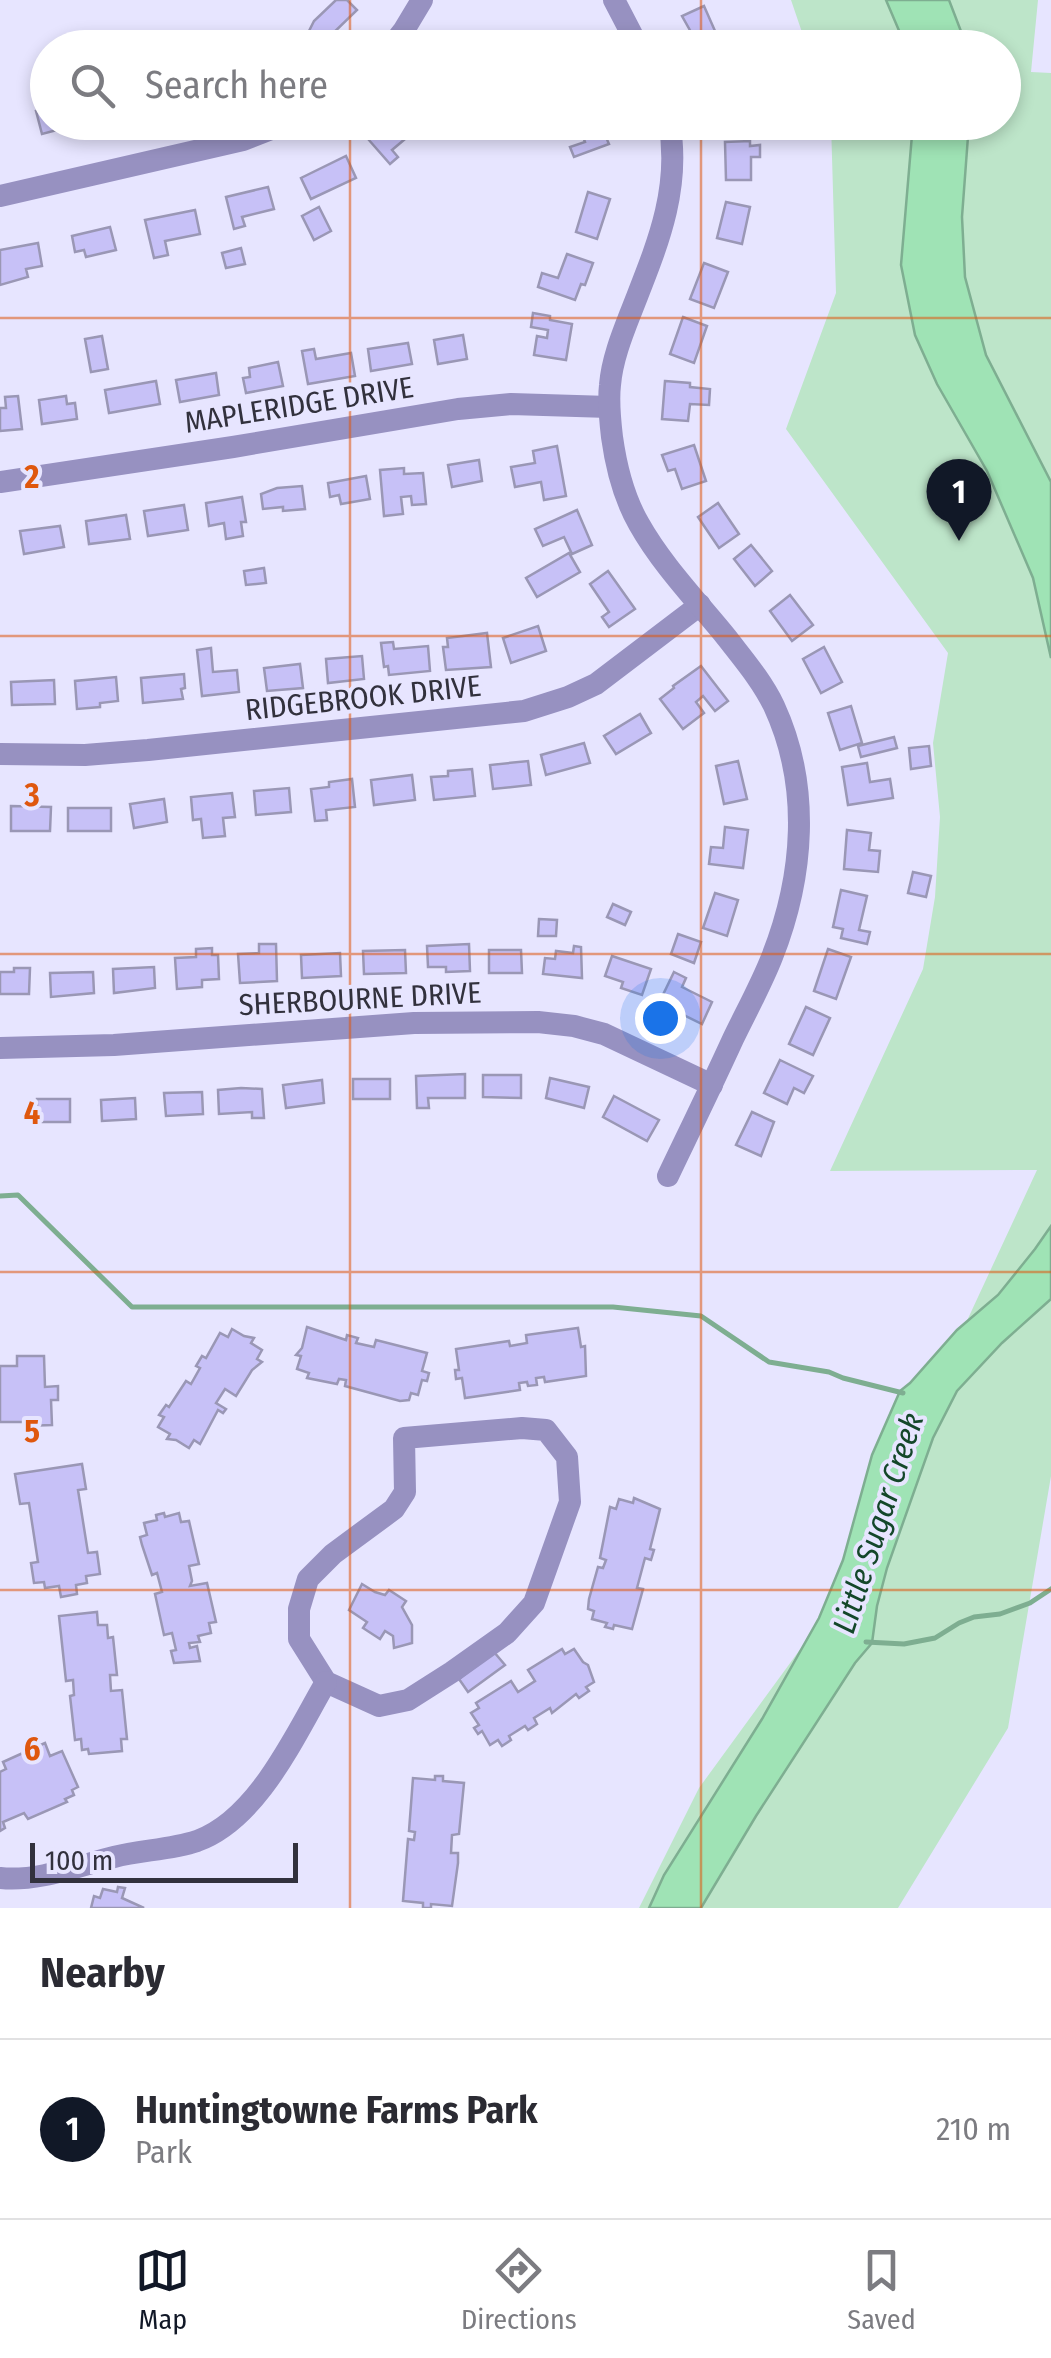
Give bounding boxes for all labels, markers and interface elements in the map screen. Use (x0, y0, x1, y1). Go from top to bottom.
search box (30, 30, 1021, 140)
icon: search (65, 58, 120, 113)
text: Search here (145, 62, 328, 108)
street label: MAPLERIDGE DRIVE (182, 369, 416, 441)
text: 2 (24, 458, 40, 496)
pin: 1 (926, 458, 992, 541)
street label: RIDGEBROOK DRIVE (243, 668, 483, 728)
text: 3 (23, 776, 40, 814)
street label: SHERBOURNE DRIVE (238, 975, 482, 1023)
your location (635, 993, 686, 1044)
text: 4 (24, 1094, 40, 1132)
water label: Little Sugar Creek (824, 1408, 932, 1638)
text: 5 (24, 1412, 40, 1450)
text: 6 (24, 1730, 40, 1768)
scale bar (30, 1838, 298, 1882)
text: 100 m (45, 1844, 113, 1877)
text: Nearby (40, 1948, 165, 1998)
text: Huntingtowne Farms Park (135, 2087, 538, 2133)
text: 1 (66, 2110, 79, 2148)
text: 210 m (936, 2110, 1011, 2148)
text: Park (135, 2133, 192, 2171)
tab: Map (135, 2243, 190, 2336)
tab: Directions (461, 2243, 577, 2336)
tab: Saved (847, 2243, 916, 2336)

